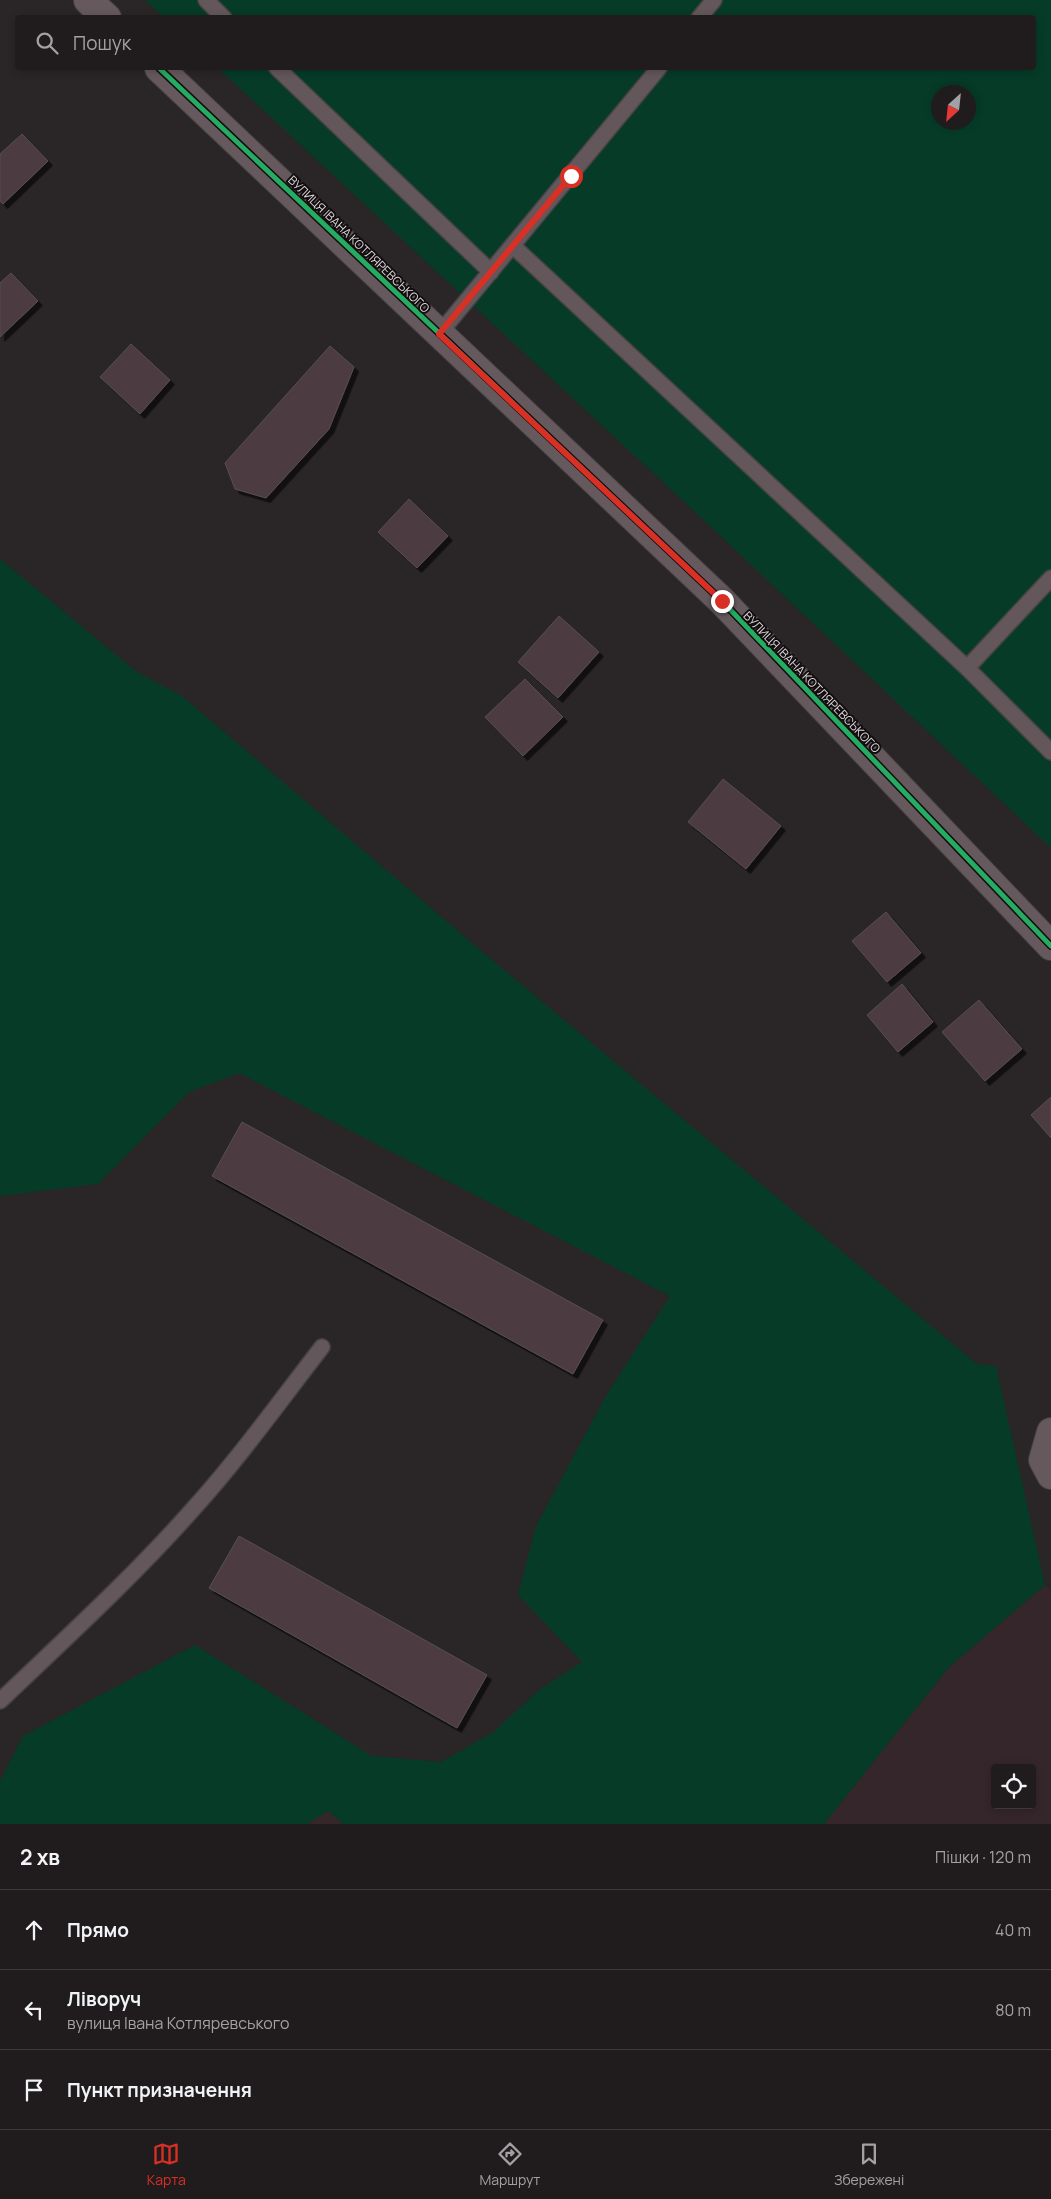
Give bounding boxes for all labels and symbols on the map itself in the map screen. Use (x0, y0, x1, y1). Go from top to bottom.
north arrow (931, 85, 976, 130)
route start (560, 165, 583, 188)
street label: ВУЛИЦЯ ІВАНА КОТЛЯРЕВСЬКОГО (285, 172, 434, 317)
route end (711, 590, 734, 613)
street label: ВУЛИЦЯ ІВАНА КОТЛЯРЕВСЬКОГО (740, 608, 885, 757)

